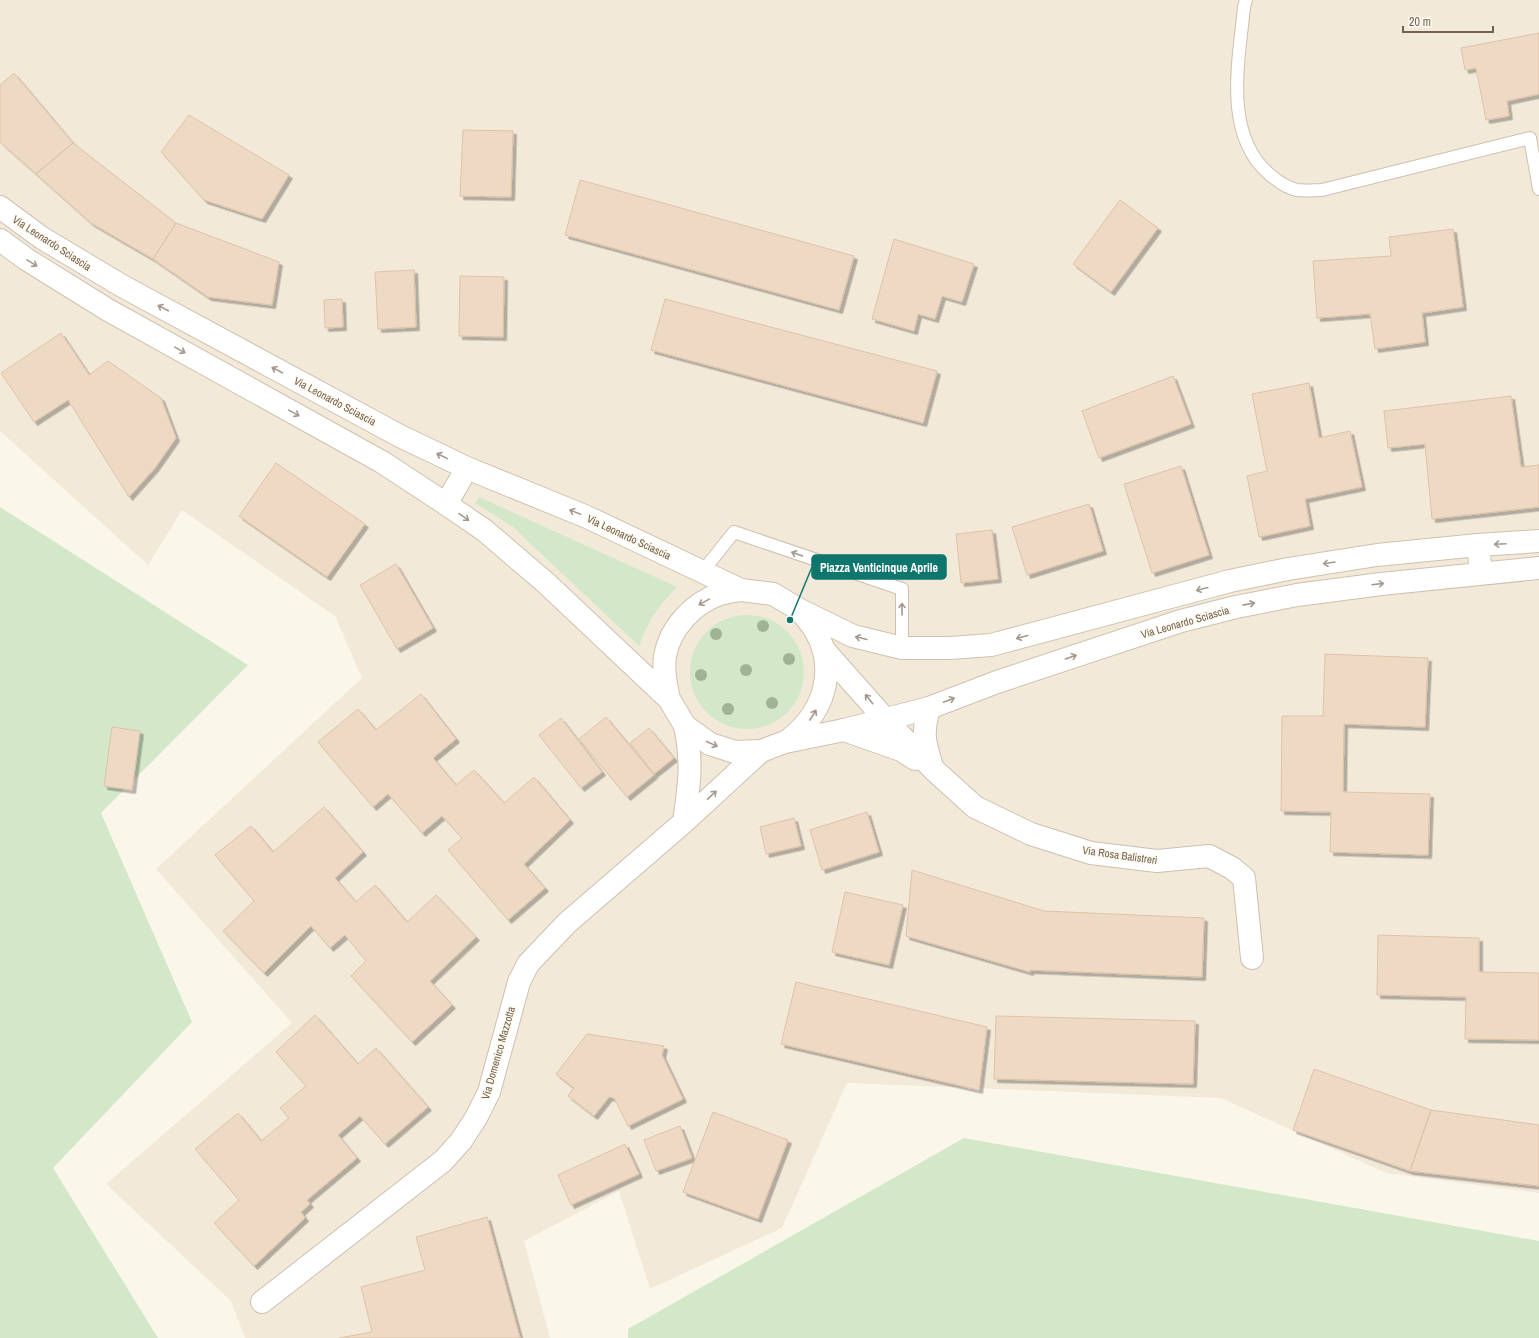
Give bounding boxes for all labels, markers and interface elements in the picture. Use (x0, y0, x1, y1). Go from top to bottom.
scale bar (1403, 8, 1493, 34)
text: 20 m (1409, 14, 1431, 30)
street label: Via Leonardo Sciascia (10, 212, 94, 274)
one-way arrow (26, 259, 37, 267)
one-way arrow (157, 304, 169, 312)
one-way arrow (174, 346, 186, 354)
one-way arrow (272, 366, 284, 373)
street label: Via Leonardo Sciascia (291, 373, 379, 429)
one-way arrow (287, 409, 299, 417)
one-way arrow (436, 452, 448, 459)
one-way arrow (569, 508, 581, 515)
street label: Via Leonardo Sciascia (585, 511, 673, 563)
one-way arrow (459, 513, 470, 521)
one-way arrow (1494, 540, 1507, 547)
one-way arrow (791, 550, 804, 557)
callout: Piazza Venticinque Aprile (812, 555, 946, 579)
one-way arrow (1323, 559, 1336, 567)
text: Piazza Venticinque Aprile (820, 560, 939, 576)
one-way arrow (1371, 580, 1384, 588)
one-way arrow (1196, 586, 1209, 593)
one-way arrow (699, 598, 711, 606)
one-way arrow (1243, 600, 1256, 608)
one-way arrow (898, 603, 906, 616)
street label: Via Leonardo Sciascia (1139, 603, 1231, 641)
one-way arrow (855, 634, 868, 641)
one-way arrow (1016, 634, 1029, 641)
one-way arrow (1065, 653, 1077, 661)
one-way arrow (864, 694, 873, 705)
one-way arrow (942, 696, 954, 704)
one-way arrow (809, 709, 817, 721)
one-way arrow (706, 741, 718, 748)
one-way arrow (707, 790, 717, 800)
street label: Via Rosa Balistreri (1082, 843, 1158, 867)
street label: Via Domenico Mazzotta (478, 1005, 518, 1101)

